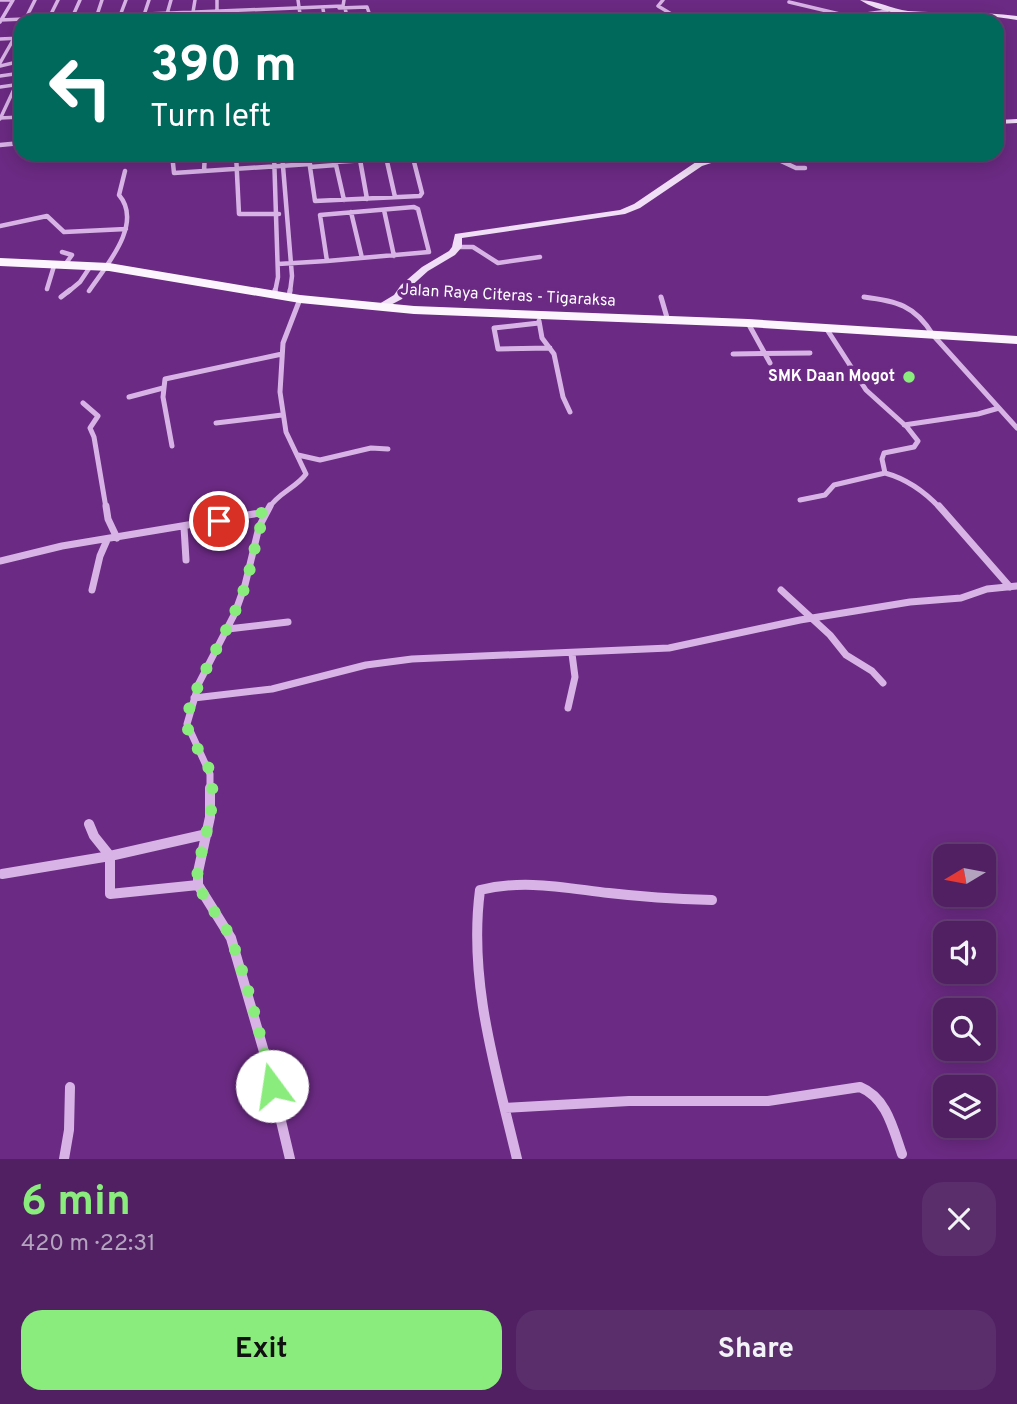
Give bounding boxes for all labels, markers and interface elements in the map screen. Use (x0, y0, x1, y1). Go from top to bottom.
text: 390 m (150, 37, 297, 99)
icon: left (35, 42, 126, 133)
text: Turn left (150, 98, 271, 138)
street label: Jalan Raya Citeras - Tigaraksa (400, 280, 616, 312)
place label: SMK Daan Mogot (768, 367, 895, 387)
marker: SMK Daan Mogot (901, 369, 917, 385)
pin (189, 491, 249, 551)
icon: arrive (200, 502, 238, 540)
north arrow (933, 844, 996, 906)
map controls (933, 844, 996, 1138)
button: sound (933, 921, 996, 984)
button: search (933, 998, 996, 1061)
position arrow (235, 1049, 309, 1123)
button: layers (933, 1075, 996, 1138)
text: 6 min (21, 1177, 131, 1230)
button: close (922, 1182, 996, 1256)
text: 420 m · 22:31 (21, 1230, 156, 1259)
button: Exit (21, 1310, 502, 1390)
button: Share (516, 1310, 996, 1390)

